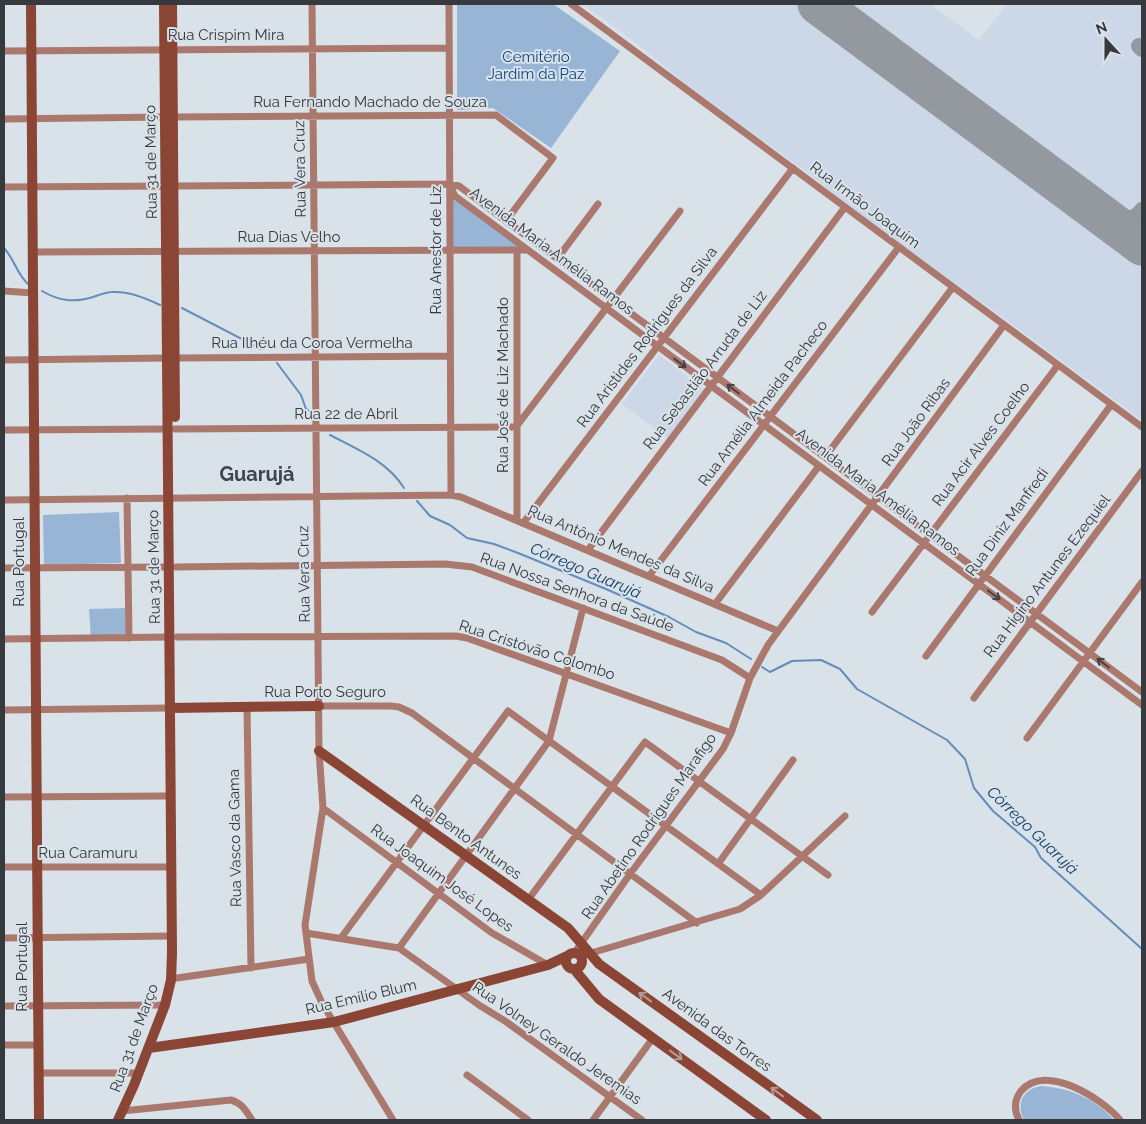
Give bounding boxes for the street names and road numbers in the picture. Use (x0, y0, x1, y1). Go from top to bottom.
street label: Rua Crispim Mira (168, 26, 284, 44)
street label: Rua Fernando Machado de Souza (253, 93, 487, 111)
street label: Rua 31 de Março (141, 105, 161, 219)
street label: Rua Vera Cruz (290, 120, 310, 218)
street label: Rua Irmão Joaquim (806, 158, 924, 252)
street label: Avenida Maria Amélia Ramos (466, 183, 638, 319)
street label: Rua Anestor de Liz (427, 186, 445, 314)
street label: Rua Dias Velho (237, 228, 341, 246)
street label: Rua Aristides Rodrigues da Silva (573, 243, 721, 431)
street label: Rua Sebastião Arruda de Liz (639, 287, 771, 453)
street label: Rua José de Liz Machado (494, 297, 512, 473)
street label: Rua Amélia Almeida Pacheco (695, 316, 831, 490)
street label: Rua Ilhéu da Coroa Vermelha (211, 334, 413, 352)
street label: Rua João Ribas (878, 374, 954, 470)
street label: Rua Acir Alves Coelho (928, 378, 1034, 510)
street label: Rua 22 de Abril (294, 405, 399, 423)
street label: Avenida Maria Amélia Ramos (792, 424, 964, 560)
street label: Rua Diniz Manfredi (962, 464, 1052, 580)
street label: Rua Higino Antunes Ezequiel (980, 490, 1115, 661)
street label: Rua Antônio Mendes da Silva (525, 501, 717, 597)
street label: Rua 31 de Março (144, 510, 164, 624)
street label: Rua Portugal (10, 516, 28, 607)
street label: Rua Vera Cruz (294, 525, 314, 623)
street label: Rua Nossa Senhora da Saúde (478, 549, 676, 636)
street label: Rua Cristóvão Colombo (457, 616, 617, 684)
street label: Rua Porto Seguro (264, 683, 386, 701)
street label: Rua Abetino Rodrigues Marafigo (578, 730, 720, 922)
street label: Rua Vasco da Gama (225, 769, 245, 907)
street label: Rua Bento Antunes (407, 791, 525, 883)
street label: Rua Joaquim José Lopes (367, 820, 517, 936)
street label: Rua Caramuru (38, 844, 138, 862)
street label: Rua Portugal (13, 921, 31, 1012)
street label: Rua Emílio Blum (304, 975, 418, 1019)
street label: Rua Volney Geraldo Jeremias (469, 978, 645, 1108)
street label: Rua 31 de Março (106, 981, 162, 1095)
street label: Avenida das Torres (659, 984, 775, 1076)

